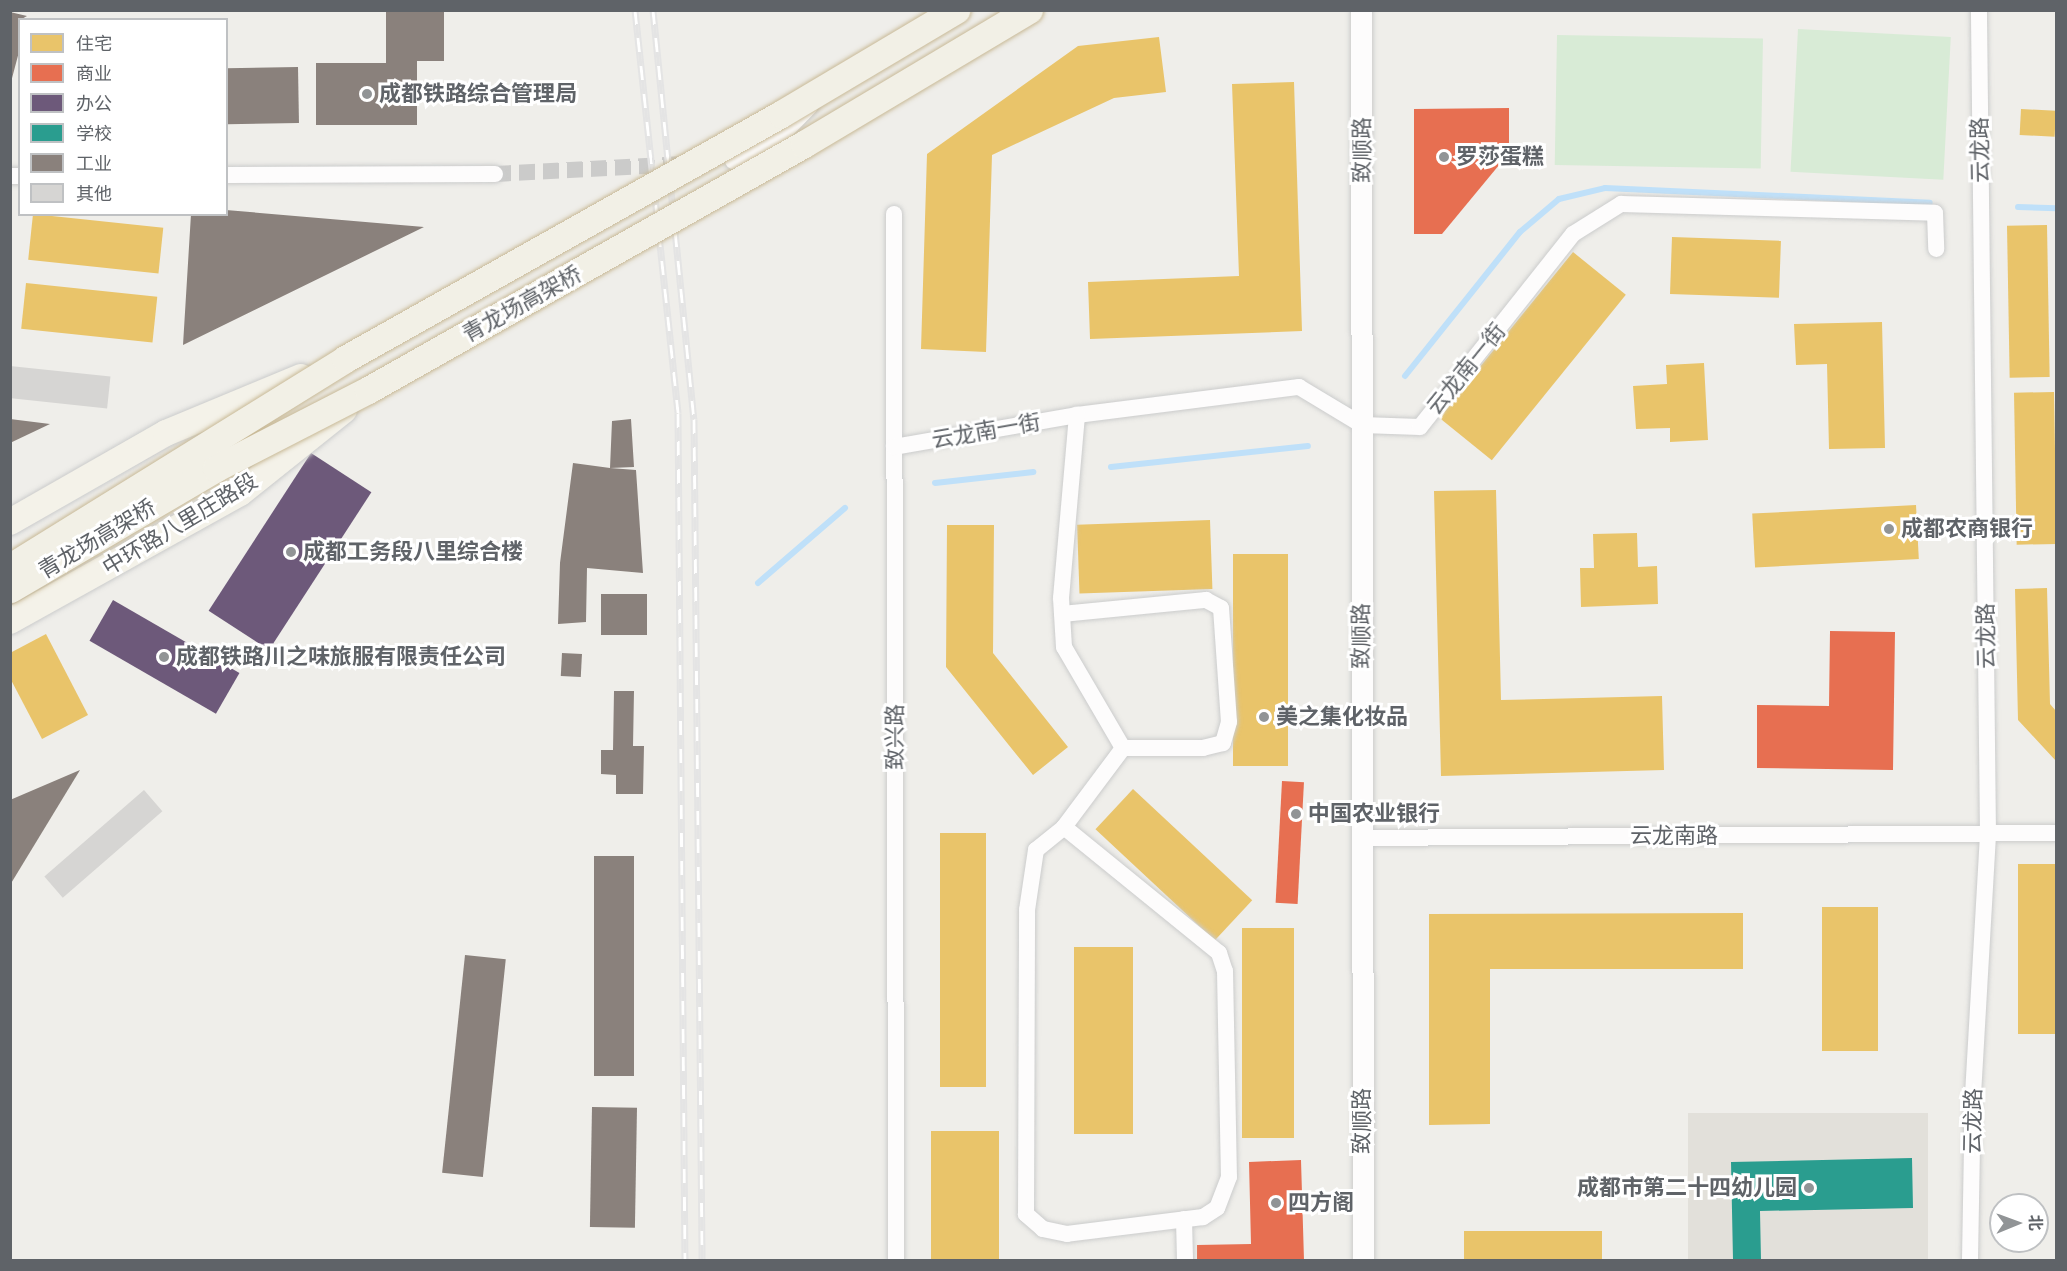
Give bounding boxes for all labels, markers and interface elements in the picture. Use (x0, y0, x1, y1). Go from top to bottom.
legend (18, 18, 228, 216)
text: 住宅 (76, 31, 112, 57)
text: 商业 (76, 61, 112, 87)
place label: 成都铁路综合管理局 (379, 81, 577, 107)
marker: 成都铁路综合管理局 (360, 87, 374, 101)
text: 办公 (76, 91, 112, 117)
street label: 致顺路 (1349, 117, 1375, 183)
street label: 云龙路 (1966, 117, 1994, 183)
text: 学校 (76, 121, 112, 147)
place label: 罗莎蛋糕 (1456, 144, 1544, 170)
marker: 罗莎蛋糕 (1437, 150, 1451, 164)
text: 工业 (76, 151, 112, 177)
text: 其他 (76, 181, 112, 207)
street label: 青龙场高架桥 (458, 260, 586, 348)
street label: 云龙南一街 (1421, 318, 1511, 420)
street label: 云龙南一街 (930, 408, 1042, 454)
street label: 中环路八里庄路段 (98, 467, 262, 581)
street label: 青龙场高架桥 (34, 494, 160, 584)
place label: 成都农商银行 (1901, 516, 2033, 542)
marker: 成都农商银行 (1882, 522, 1896, 536)
place label: 成都工务段八里综合楼 (303, 539, 523, 565)
marker: 成都工务段八里综合楼 (284, 545, 298, 559)
street label: 致顺路 (1348, 603, 1374, 669)
street label: 云龙路 (1972, 603, 2000, 669)
place label: 成都铁路川之味旅服有限责任公司 (176, 644, 506, 670)
marker: 成都铁路川之味旅服有限责任公司 (157, 650, 171, 664)
street label: 致兴路 (882, 704, 908, 770)
place label: 美之集化妆品 (1276, 704, 1408, 730)
marker: 美之集化妆品 (1257, 710, 1271, 724)
place label: 中国农业银行 (1308, 801, 1440, 827)
marker: 中国农业银行 (1289, 807, 1303, 821)
street label: 云龙南路 (1630, 823, 1718, 849)
street label: 致顺路 (1349, 1088, 1375, 1154)
street label: 云龙路 (1959, 1088, 1987, 1154)
place label: 成都市第二十四幼儿园 (1577, 1175, 1797, 1201)
marker: 成都市第二十四幼儿园 (1802, 1181, 1816, 1195)
place label: 四方阁 (1288, 1190, 1354, 1216)
north arrow (1989, 1193, 2049, 1253)
marker: 四方阁 (1269, 1196, 1283, 1210)
text: 北 (2024, 1214, 2047, 1231)

